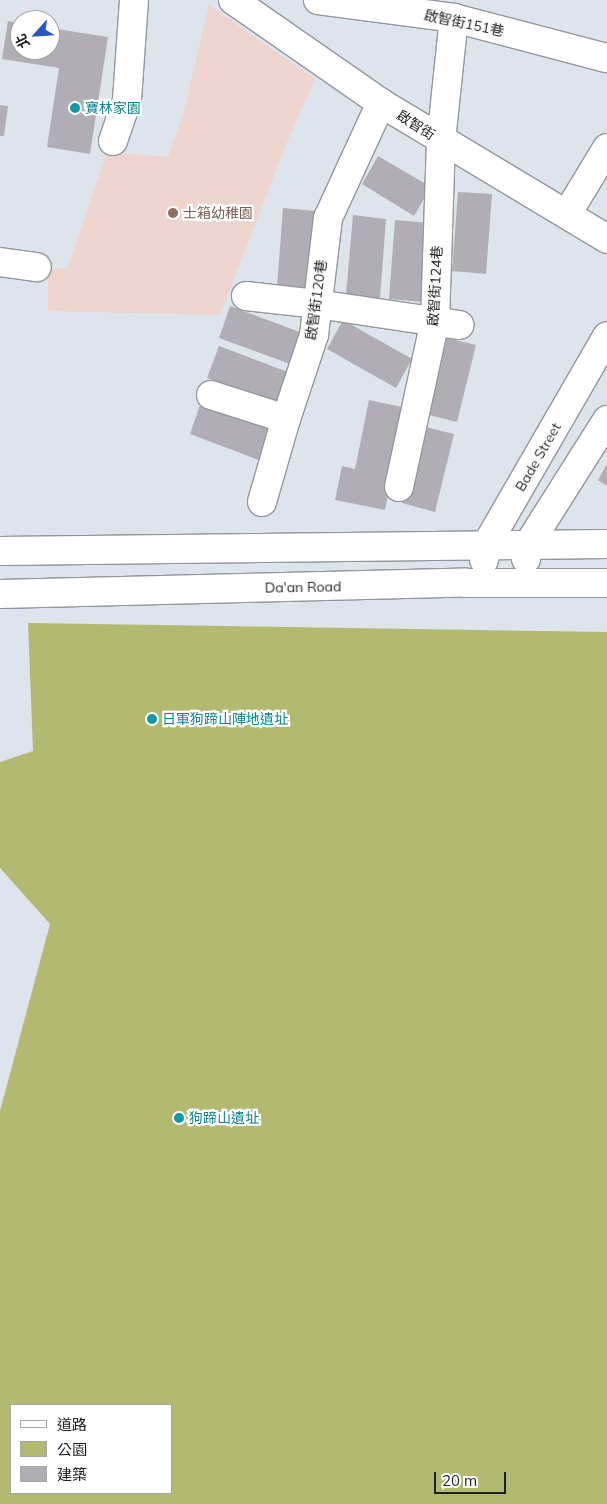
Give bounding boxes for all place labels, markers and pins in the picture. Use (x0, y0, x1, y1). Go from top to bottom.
place label: 寶林家園 (85, 100, 141, 116)
marker: 寶林家園 (69, 102, 81, 114)
place label: 士箱幼稚園 (183, 205, 253, 221)
marker: 士箱幼稚園 (167, 207, 179, 219)
place label: 日軍狗蹄山陣地遺址 (162, 711, 288, 727)
marker: 日軍狗蹄山陣地遺址 (146, 713, 158, 725)
place label: 狗蹄山遺址 (189, 1110, 259, 1126)
marker: 狗蹄山遺址 (173, 1112, 185, 1124)

